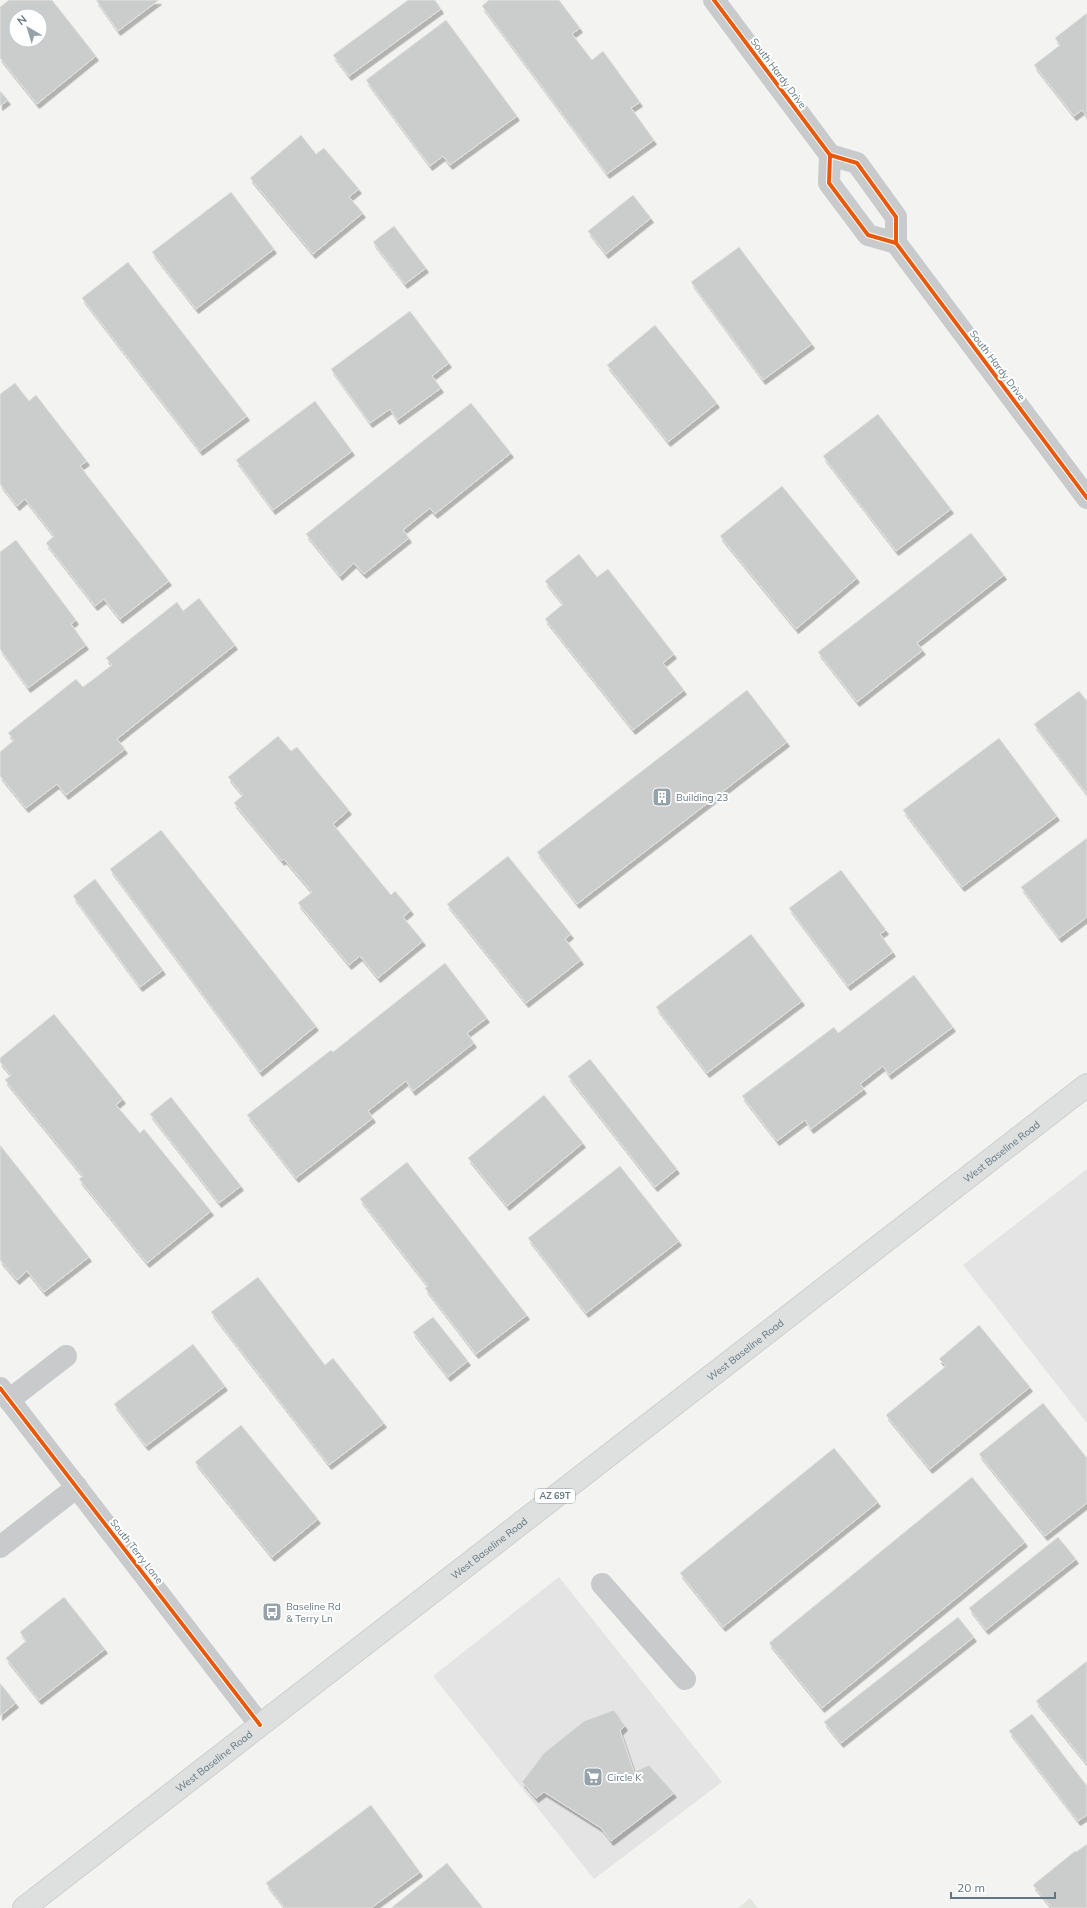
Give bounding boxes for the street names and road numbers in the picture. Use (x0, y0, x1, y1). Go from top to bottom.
street label: South Hardy Drive (748, 35, 809, 111)
street label: South Hardy Drive (967, 327, 1028, 403)
street label: West Baseline Road (961, 1118, 1043, 1186)
street label: West Baseline Road (704, 1316, 786, 1384)
road number: AZ 69T (535, 1489, 575, 1503)
street label: West Baseline Road (448, 1515, 530, 1582)
street label: South Terry Lane (107, 1516, 166, 1586)
street label: West Baseline Road (173, 1728, 255, 1795)

